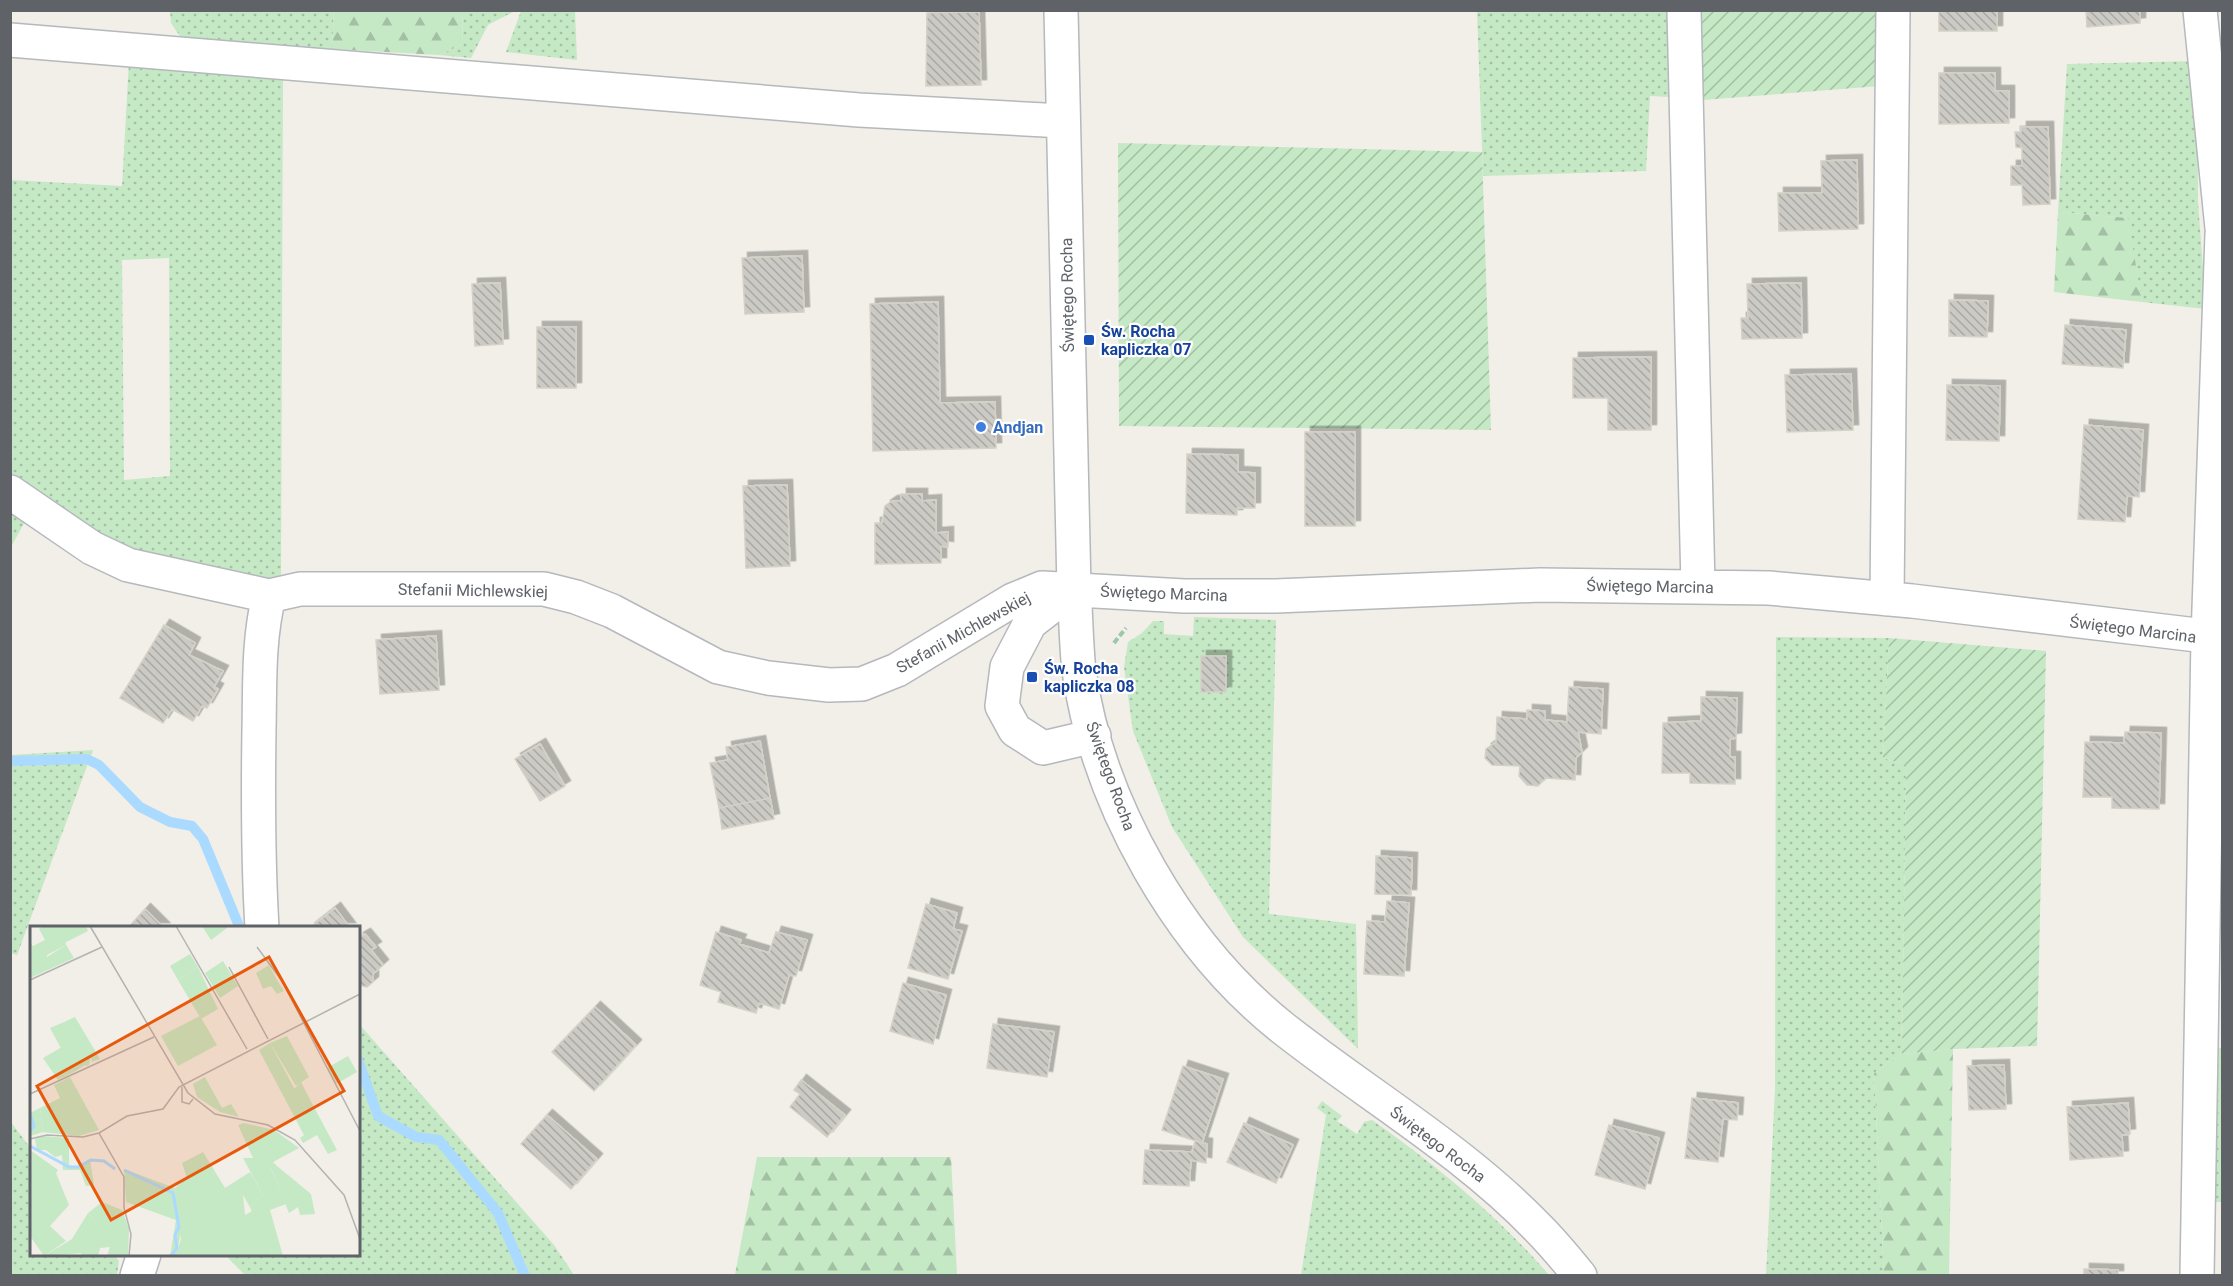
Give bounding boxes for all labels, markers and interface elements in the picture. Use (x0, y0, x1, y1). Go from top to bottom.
street label: Świętego Rocha (1056, 238, 1078, 352)
place label: Św. Rocha kapliczka 07 (1101, 322, 1192, 359)
marker: Św. Rocha kapliczka 07 (1082, 333, 1096, 347)
place label: Andjan (993, 418, 1043, 437)
marker: Andjan (974, 420, 988, 434)
street label: Świętego Marcina (1586, 575, 1714, 597)
street label: Stefanii Michlewskiej (398, 580, 548, 601)
street label: Świętego Marcina (1100, 581, 1228, 605)
street label: Stefanii Michlewskiej (893, 588, 1033, 677)
street label: Świętego Marcina (2069, 611, 2197, 647)
place label: Św. Rocha kapliczka 08 (1044, 659, 1135, 696)
marker: Św. Rocha kapliczka 08 (1025, 670, 1039, 684)
street label: Świętego Rocha (1082, 719, 1140, 833)
inset map (30, 926, 360, 1256)
street label: Świętego Rocha (1386, 1102, 1490, 1186)

